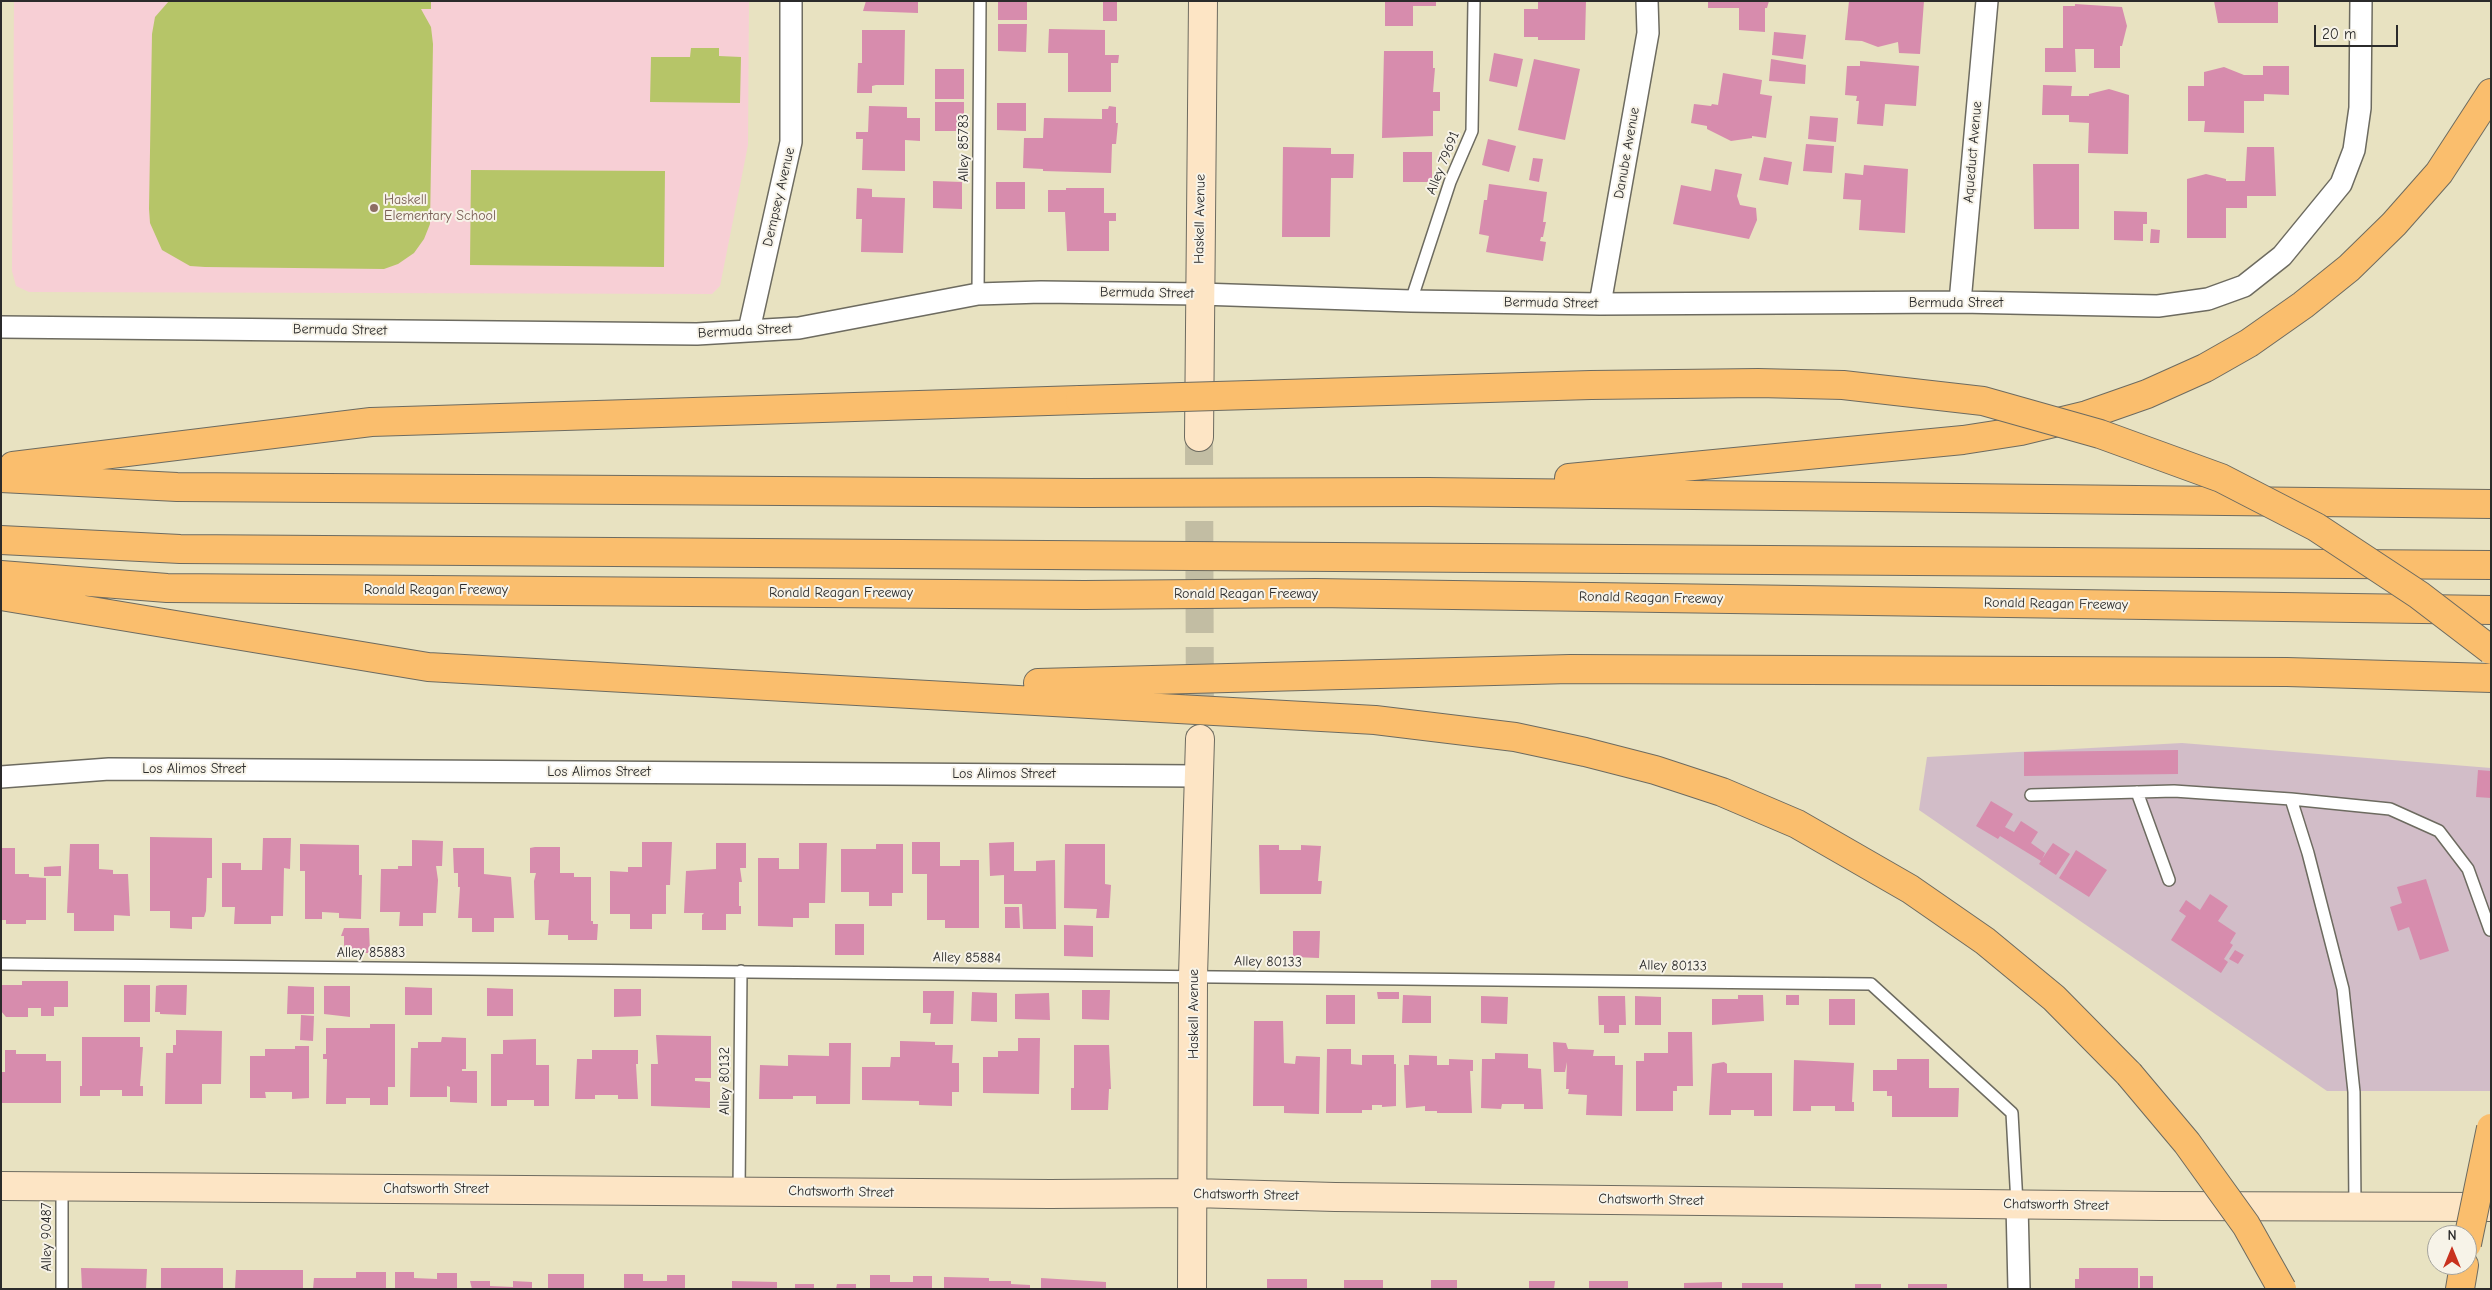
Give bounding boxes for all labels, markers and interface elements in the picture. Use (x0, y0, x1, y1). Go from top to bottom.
scale bar (2317, 15, 2401, 47)
text: 20 m (2322, 25, 2356, 43)
street label: Aqueduct Avenue (1960, 100, 1986, 204)
street label: Danube Avenue (1611, 106, 1643, 200)
street label: Alley 85783 (956, 114, 972, 182)
street label: Alley 79691 (1423, 129, 1463, 197)
street label: Dempsey Avenue (759, 146, 799, 248)
street label: Haskell Avenue (1191, 174, 1209, 264)
place label: Haskell Elementary School (384, 192, 496, 224)
marker: Haskell Elementary School (368, 202, 380, 214)
street label: Bermuda Street (1100, 284, 1194, 302)
street label: Bermuda Street (1504, 294, 1598, 312)
street label: Bermuda Street (1909, 295, 2003, 311)
street label: Bermuda Street (697, 320, 793, 342)
street label: Bermuda Street (293, 321, 387, 339)
street label: Ronald Reagan Freeway (364, 582, 508, 598)
street label: Ronald Reagan Freeway (769, 585, 913, 601)
street label: Ronald Reagan Freeway (1174, 586, 1318, 602)
street label: Ronald Reagan Freeway (1579, 588, 1723, 608)
street label: Ronald Reagan Freeway (1984, 594, 2128, 614)
street label: Los Alimos Street (142, 761, 246, 777)
street label: Los Alimos Street (547, 764, 651, 780)
street label: Los Alimos Street (952, 766, 1056, 782)
street label: Alley 85883 (337, 945, 405, 961)
street label: Alley 85884 (933, 949, 1001, 967)
street label: Alley 80133 (1234, 953, 1302, 971)
street label: Alley 80133 (1639, 957, 1707, 975)
street label: Haskell Avenue (1186, 969, 1202, 1059)
street label: Alley 80132 (717, 1047, 733, 1115)
street label: Chatsworth Street (383, 1181, 489, 1197)
street label: Chatsworth Street (788, 1183, 894, 1201)
street label: Chatsworth Street (1193, 1186, 1299, 1204)
street label: Chatsworth Street (1598, 1191, 1704, 1209)
street label: Chatsworth Street (2003, 1196, 2109, 1214)
street label: Alley 90487 (39, 1203, 55, 1271)
north arrow (2427, 1225, 2477, 1275)
text: N (2447, 1227, 2457, 1244)

